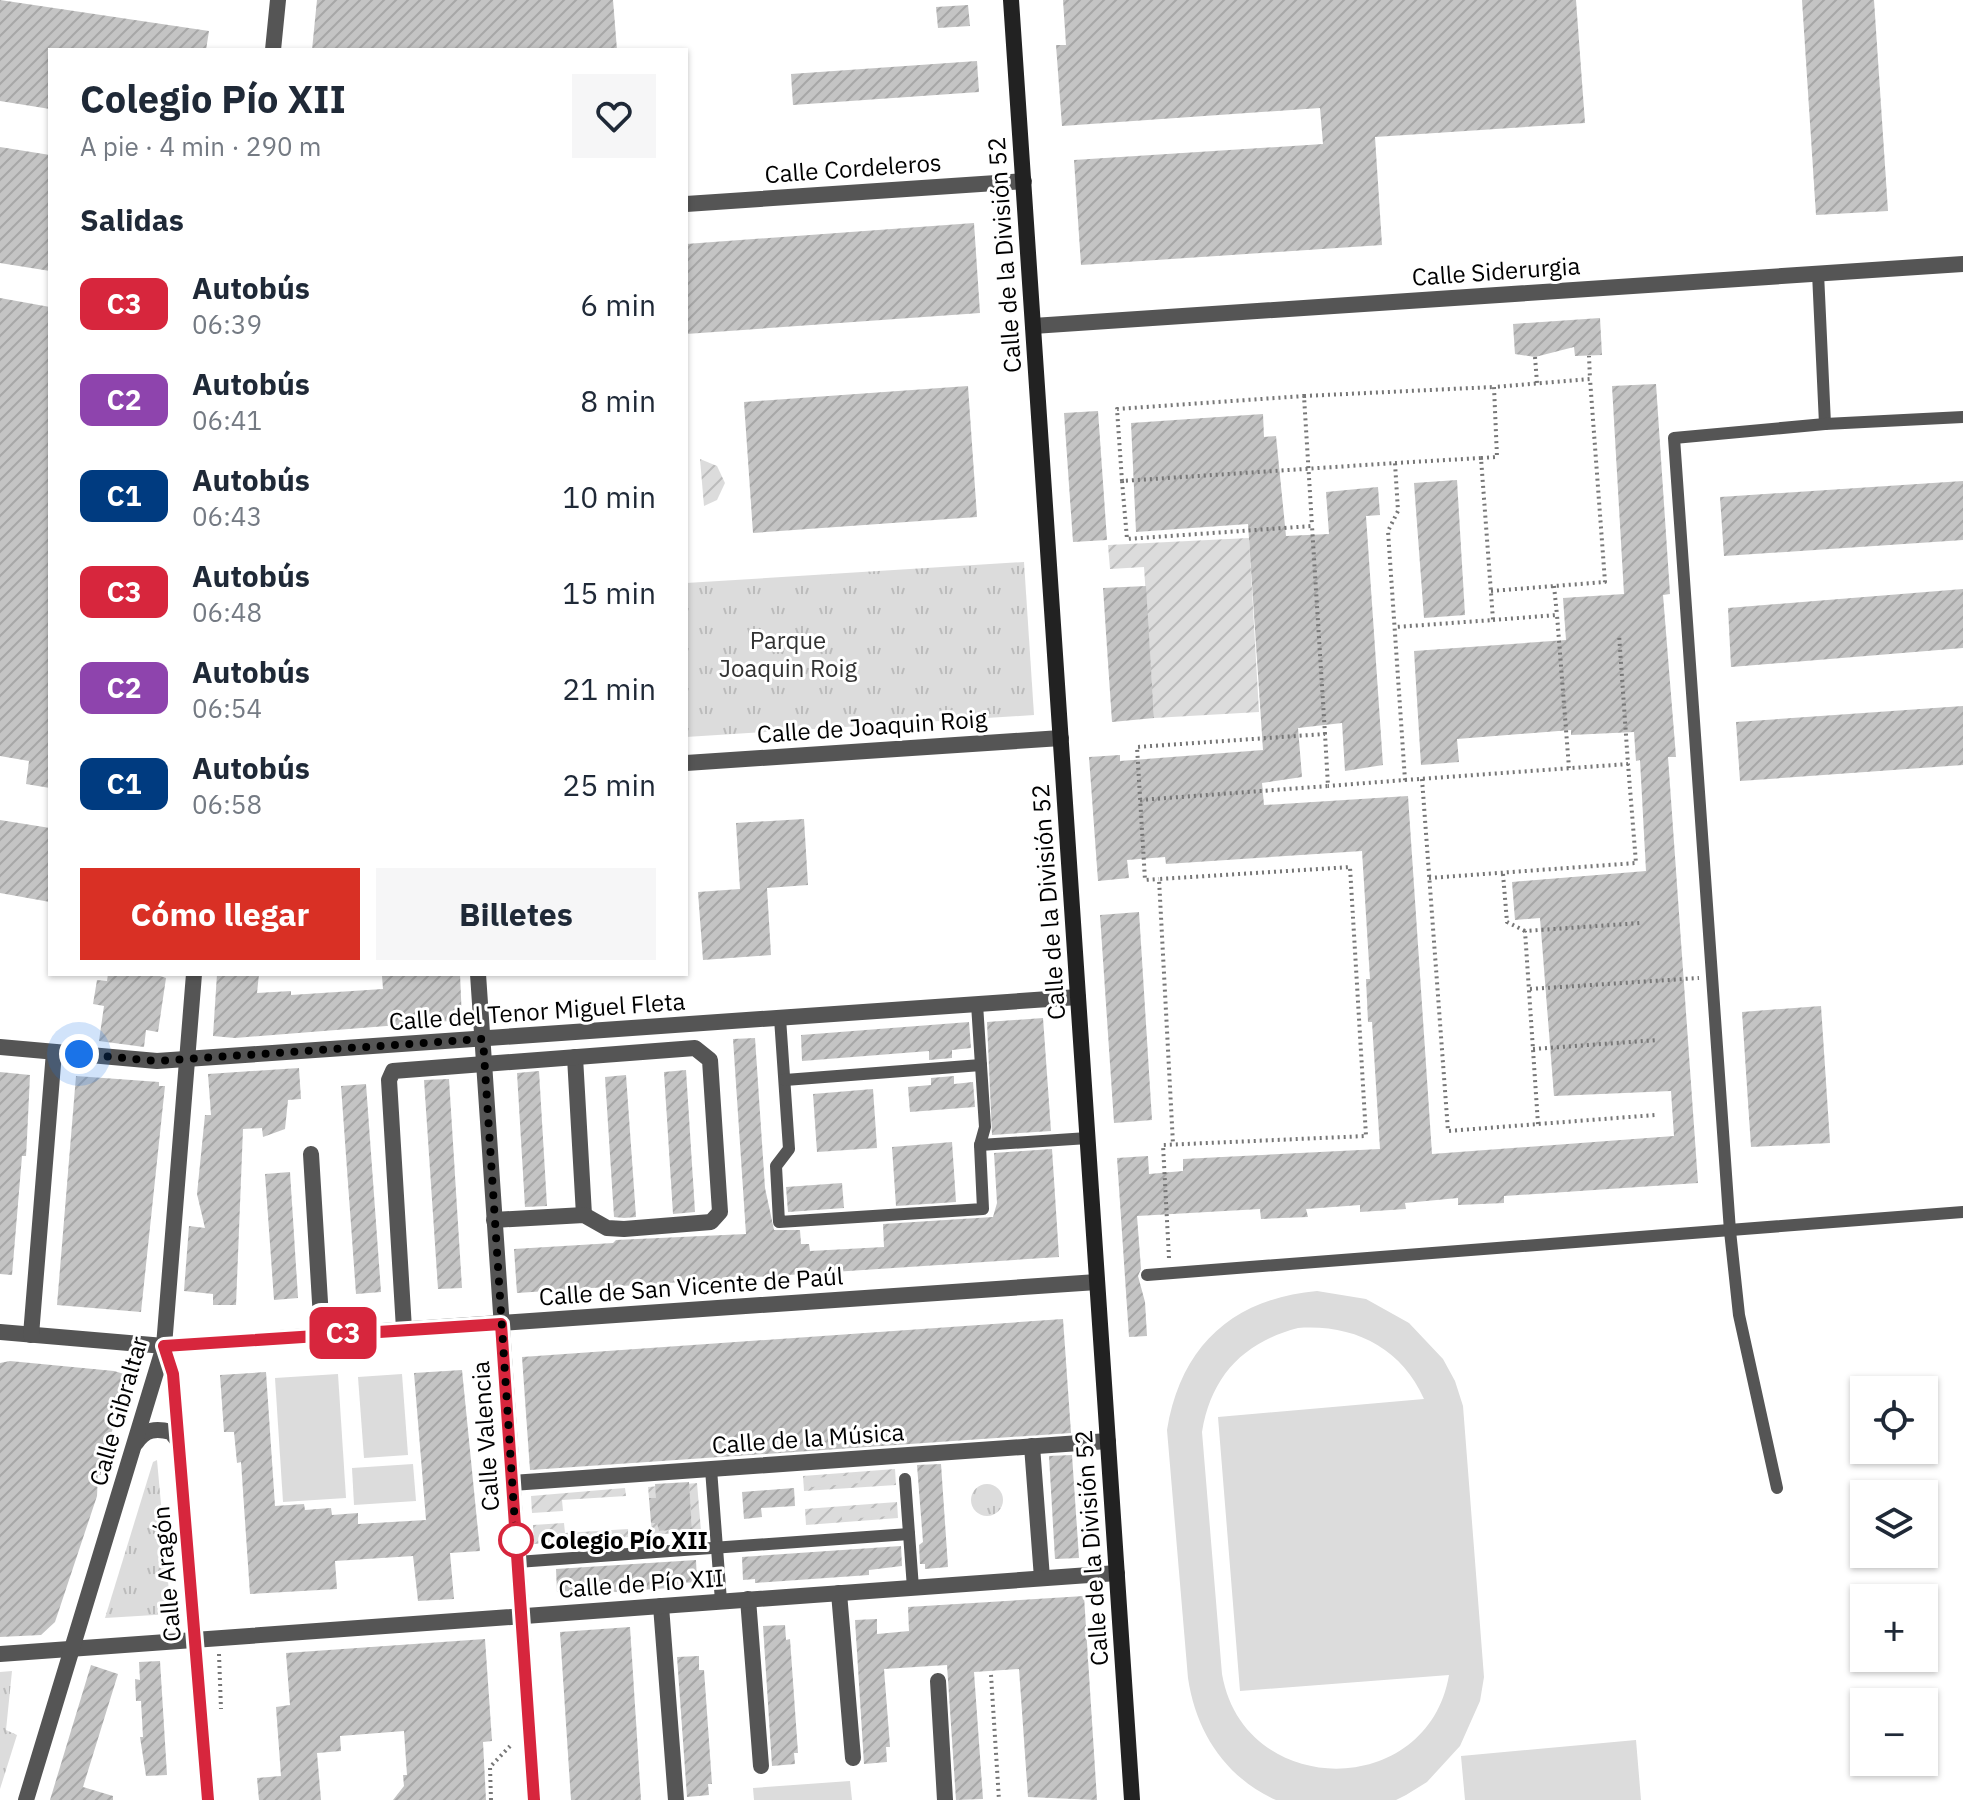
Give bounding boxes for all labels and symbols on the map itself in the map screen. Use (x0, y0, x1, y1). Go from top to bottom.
street label: Calle de la División 52 (980, 136, 1028, 374)
street label: Calle Cordeleros (764, 146, 942, 190)
street label: Calle Siderurgia (1411, 249, 1581, 293)
park label: Parque Joaquin Roig (719, 624, 858, 684)
street label: Calle de Joaquin Roig (756, 702, 989, 750)
street label: Calle de la División 52 (1024, 783, 1072, 1021)
street label: Calle del Tenor Miguel Fleta (388, 985, 686, 1037)
your location (59, 1034, 99, 1074)
street label: Calle de San Vicente de Paúl (538, 1259, 844, 1313)
line badge: C3 (307, 1307, 379, 1359)
street label: Calle Gibraltar (81, 1332, 155, 1489)
street label: Calle Valencia (464, 1360, 506, 1512)
street label: Calle de la Música (711, 1415, 906, 1461)
street label: Calle de la División 52 (1067, 1429, 1115, 1667)
street label: Calle Aragón (144, 1505, 188, 1643)
marker: Colegio Pío XII (499, 1523, 533, 1557)
place label: Colegio Pío XII (540, 1524, 708, 1556)
street label: Calle de Pío XII (557, 1561, 725, 1605)

